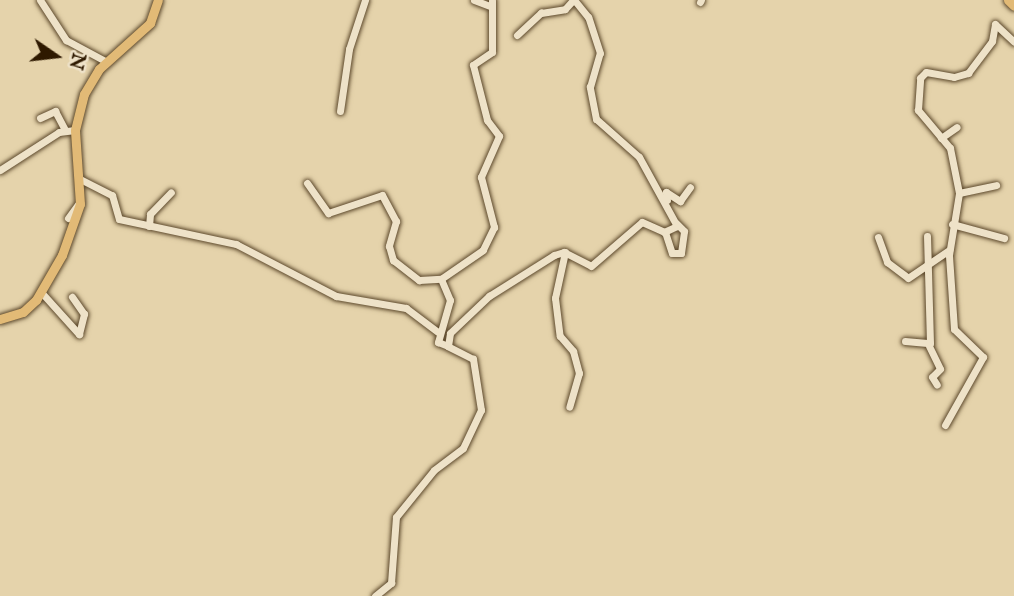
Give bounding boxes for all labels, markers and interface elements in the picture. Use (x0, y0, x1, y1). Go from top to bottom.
north arrow (21, 21, 91, 91)
text: N (63, 50, 90, 72)

